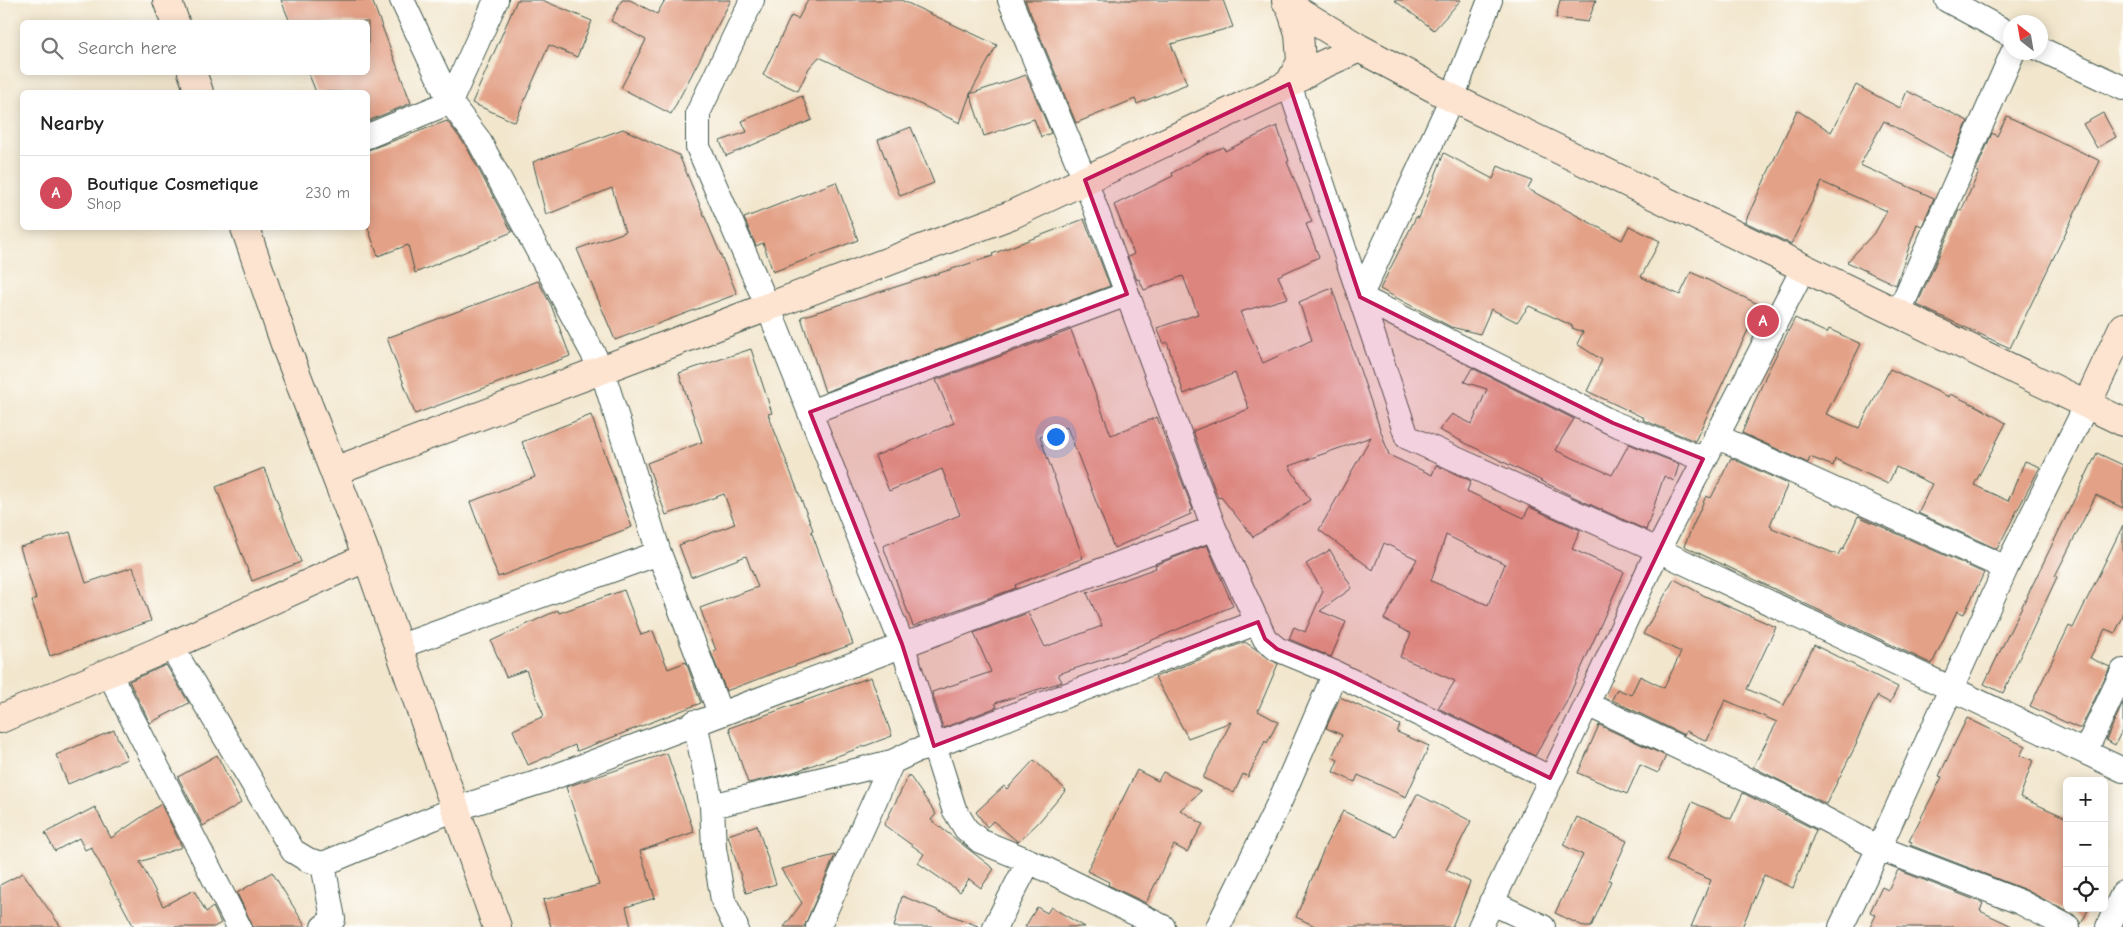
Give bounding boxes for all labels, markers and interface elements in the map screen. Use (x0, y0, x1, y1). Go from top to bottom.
north arrow (2003, 15, 2048, 60)
search box (20, 20, 370, 75)
icon: search (38, 34, 66, 62)
text: Search here (78, 37, 177, 59)
text: Nearby (40, 111, 104, 135)
text: Boutique Cosmetique (87, 173, 258, 195)
text: A (52, 184, 60, 202)
text: 230 m (305, 184, 350, 202)
text: Shop (87, 195, 121, 213)
pin: A (1747, 302, 1779, 340)
your location (1043, 424, 1069, 450)
map controls (2063, 777, 2108, 912)
button: + (2063, 777, 2108, 822)
button: − (2063, 822, 2108, 867)
button: locate (2063, 867, 2108, 912)

